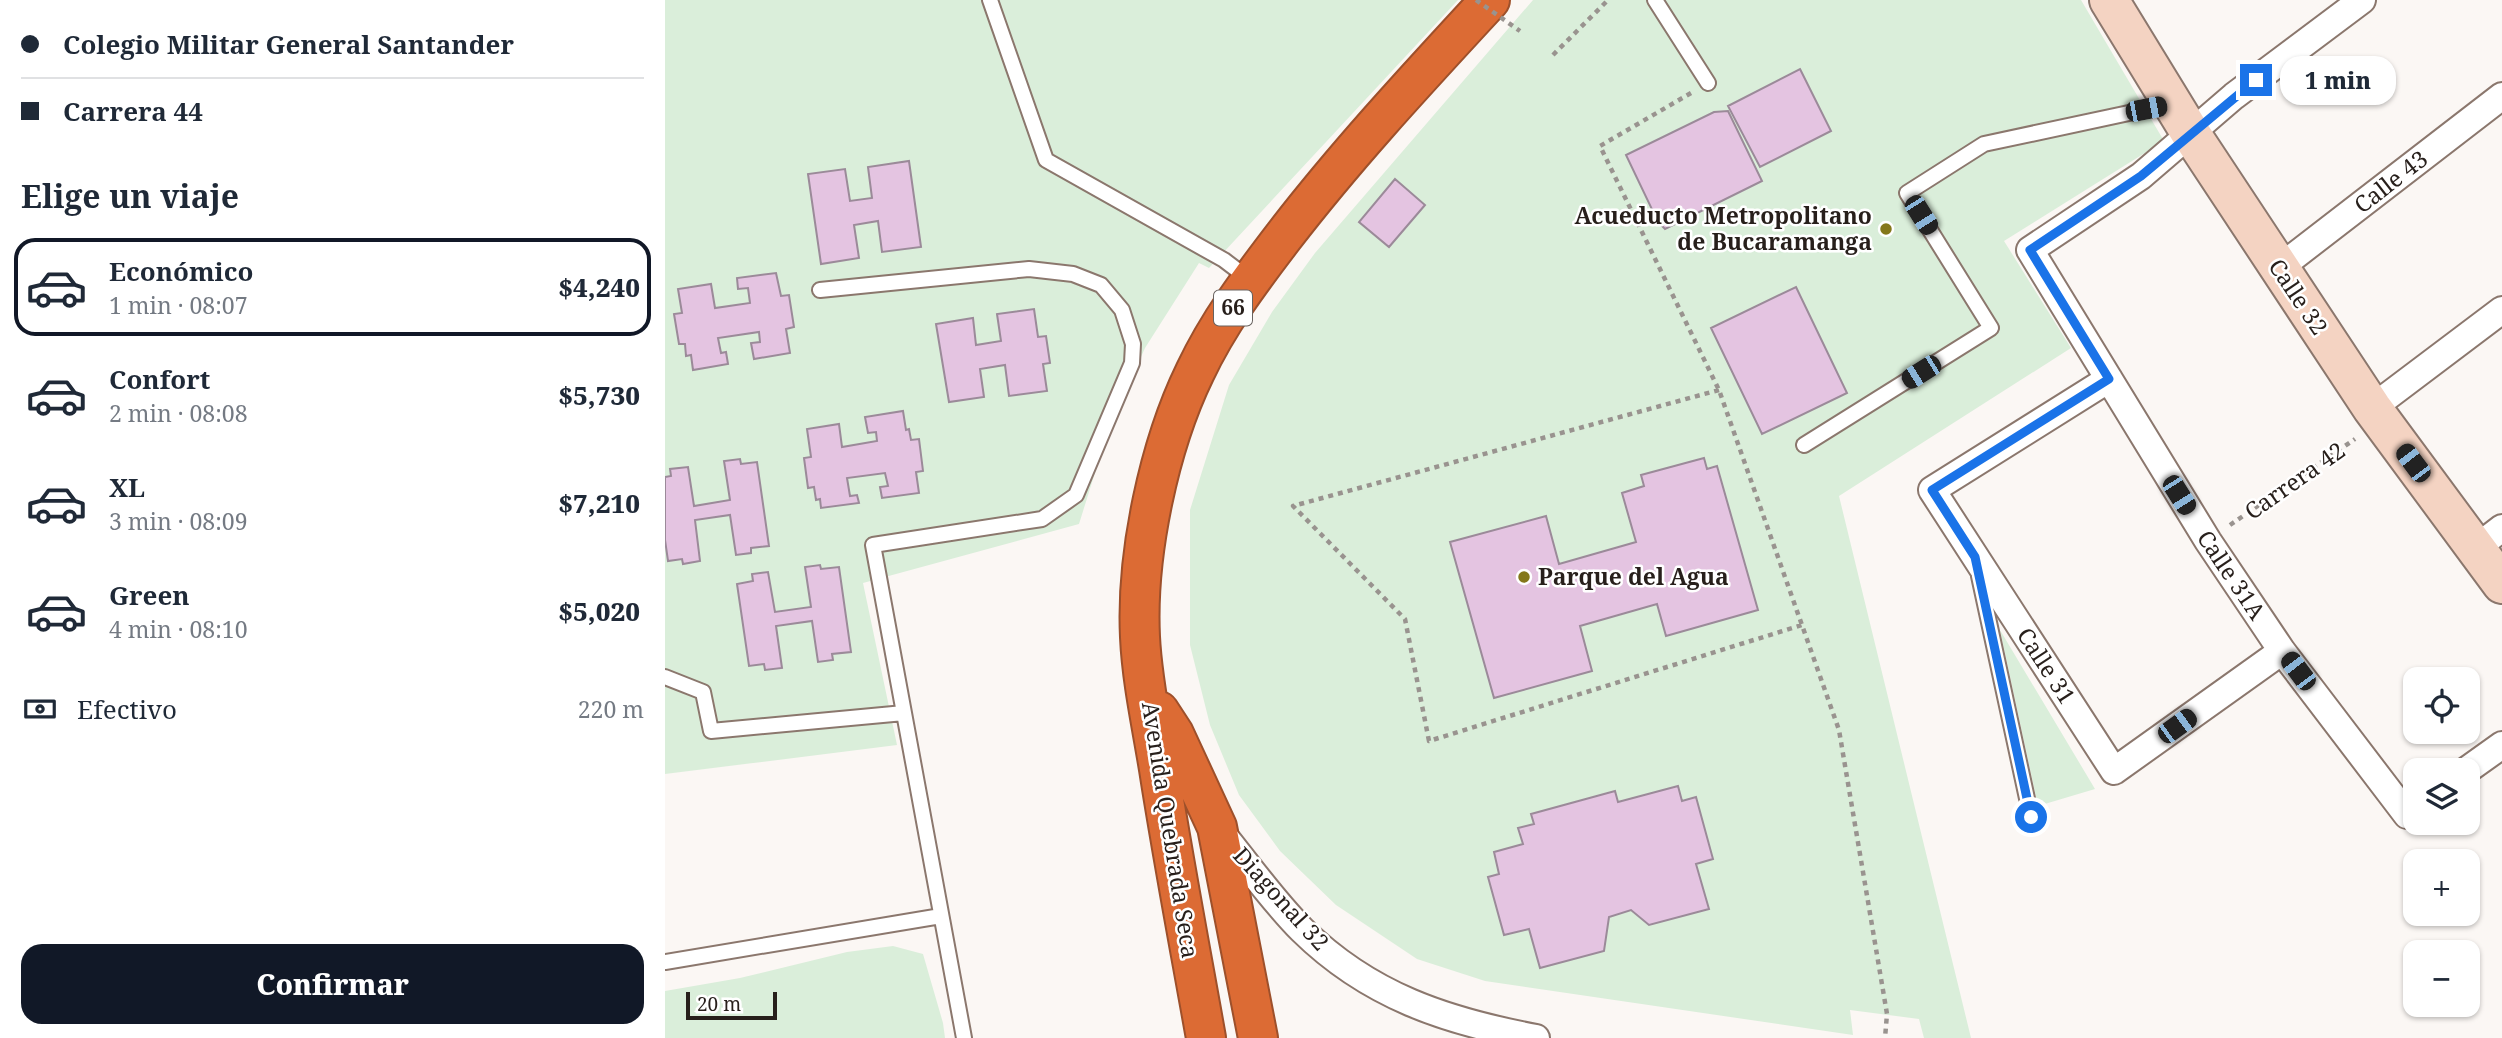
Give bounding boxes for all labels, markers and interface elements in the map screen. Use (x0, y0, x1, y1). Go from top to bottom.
text: Colegio Militar General Santander (63, 26, 514, 62)
callout: 1 min (2281, 56, 2396, 104)
route end (2240, 64, 2272, 96)
text: 1 min (2305, 64, 2371, 96)
text: Carrera 44 (63, 93, 203, 129)
car (2124, 95, 2169, 123)
street label: Calle 43 (2347, 142, 2434, 220)
text: Elige un viaje (21, 174, 239, 217)
car (1901, 192, 1942, 238)
place label: Acueducto Metropolitano de Bucaramanga (1574, 199, 1872, 257)
marker: Acueducto Metropolitano de Bucaramanga (1878, 221, 1894, 237)
street label: Calle 32 (2262, 252, 2336, 341)
text: Económico (109, 253, 253, 289)
icon: car (25, 256, 88, 319)
text: $4,240 (558, 269, 640, 305)
text: 1 min · 08:07 (109, 289, 247, 321)
road number: 66 (1214, 290, 1252, 326)
car (1898, 352, 1945, 392)
text: Confort (109, 361, 210, 397)
icon: car (25, 364, 88, 427)
text: $5,730 (558, 377, 640, 413)
text: 2 min · 08:08 (109, 397, 247, 429)
street label: Carrera 42 (2238, 434, 2351, 527)
car (2392, 440, 2435, 486)
text: XL (109, 469, 145, 505)
icon: car (25, 472, 88, 535)
car (2159, 472, 2200, 518)
text: $7,210 (558, 485, 640, 521)
text: 3 min · 08:09 (109, 505, 247, 537)
street label: Calle 31A (2190, 523, 2274, 626)
place label: Parque del Agua (1538, 560, 1729, 592)
marker: Parque del Agua (1516, 569, 1532, 585)
text: Green (109, 577, 190, 613)
icon: car (25, 580, 88, 643)
text: $5,020 (558, 593, 640, 629)
text: 4 min · 08:10 (109, 613, 247, 645)
street label: Calle 31 (2010, 621, 2083, 710)
car (2277, 648, 2320, 694)
map controls (2403, 667, 2480, 1017)
button: locate (2403, 667, 2480, 744)
icon: cash (21, 690, 59, 728)
text: Efectivo (77, 691, 177, 727)
text: 220 m (578, 693, 644, 725)
street label: Avenida Quebrada Seca (1135, 699, 1207, 960)
car (2154, 705, 2201, 747)
button: layers (2403, 758, 2480, 835)
route start (2015, 801, 2047, 833)
street label: Diagonal 32 (1227, 840, 1337, 957)
button: + (2403, 849, 2480, 926)
button: − (2403, 940, 2480, 1017)
button: Confirmar (21, 944, 644, 1024)
scale bar (686, 989, 777, 1021)
text: 20 m (697, 991, 741, 1017)

